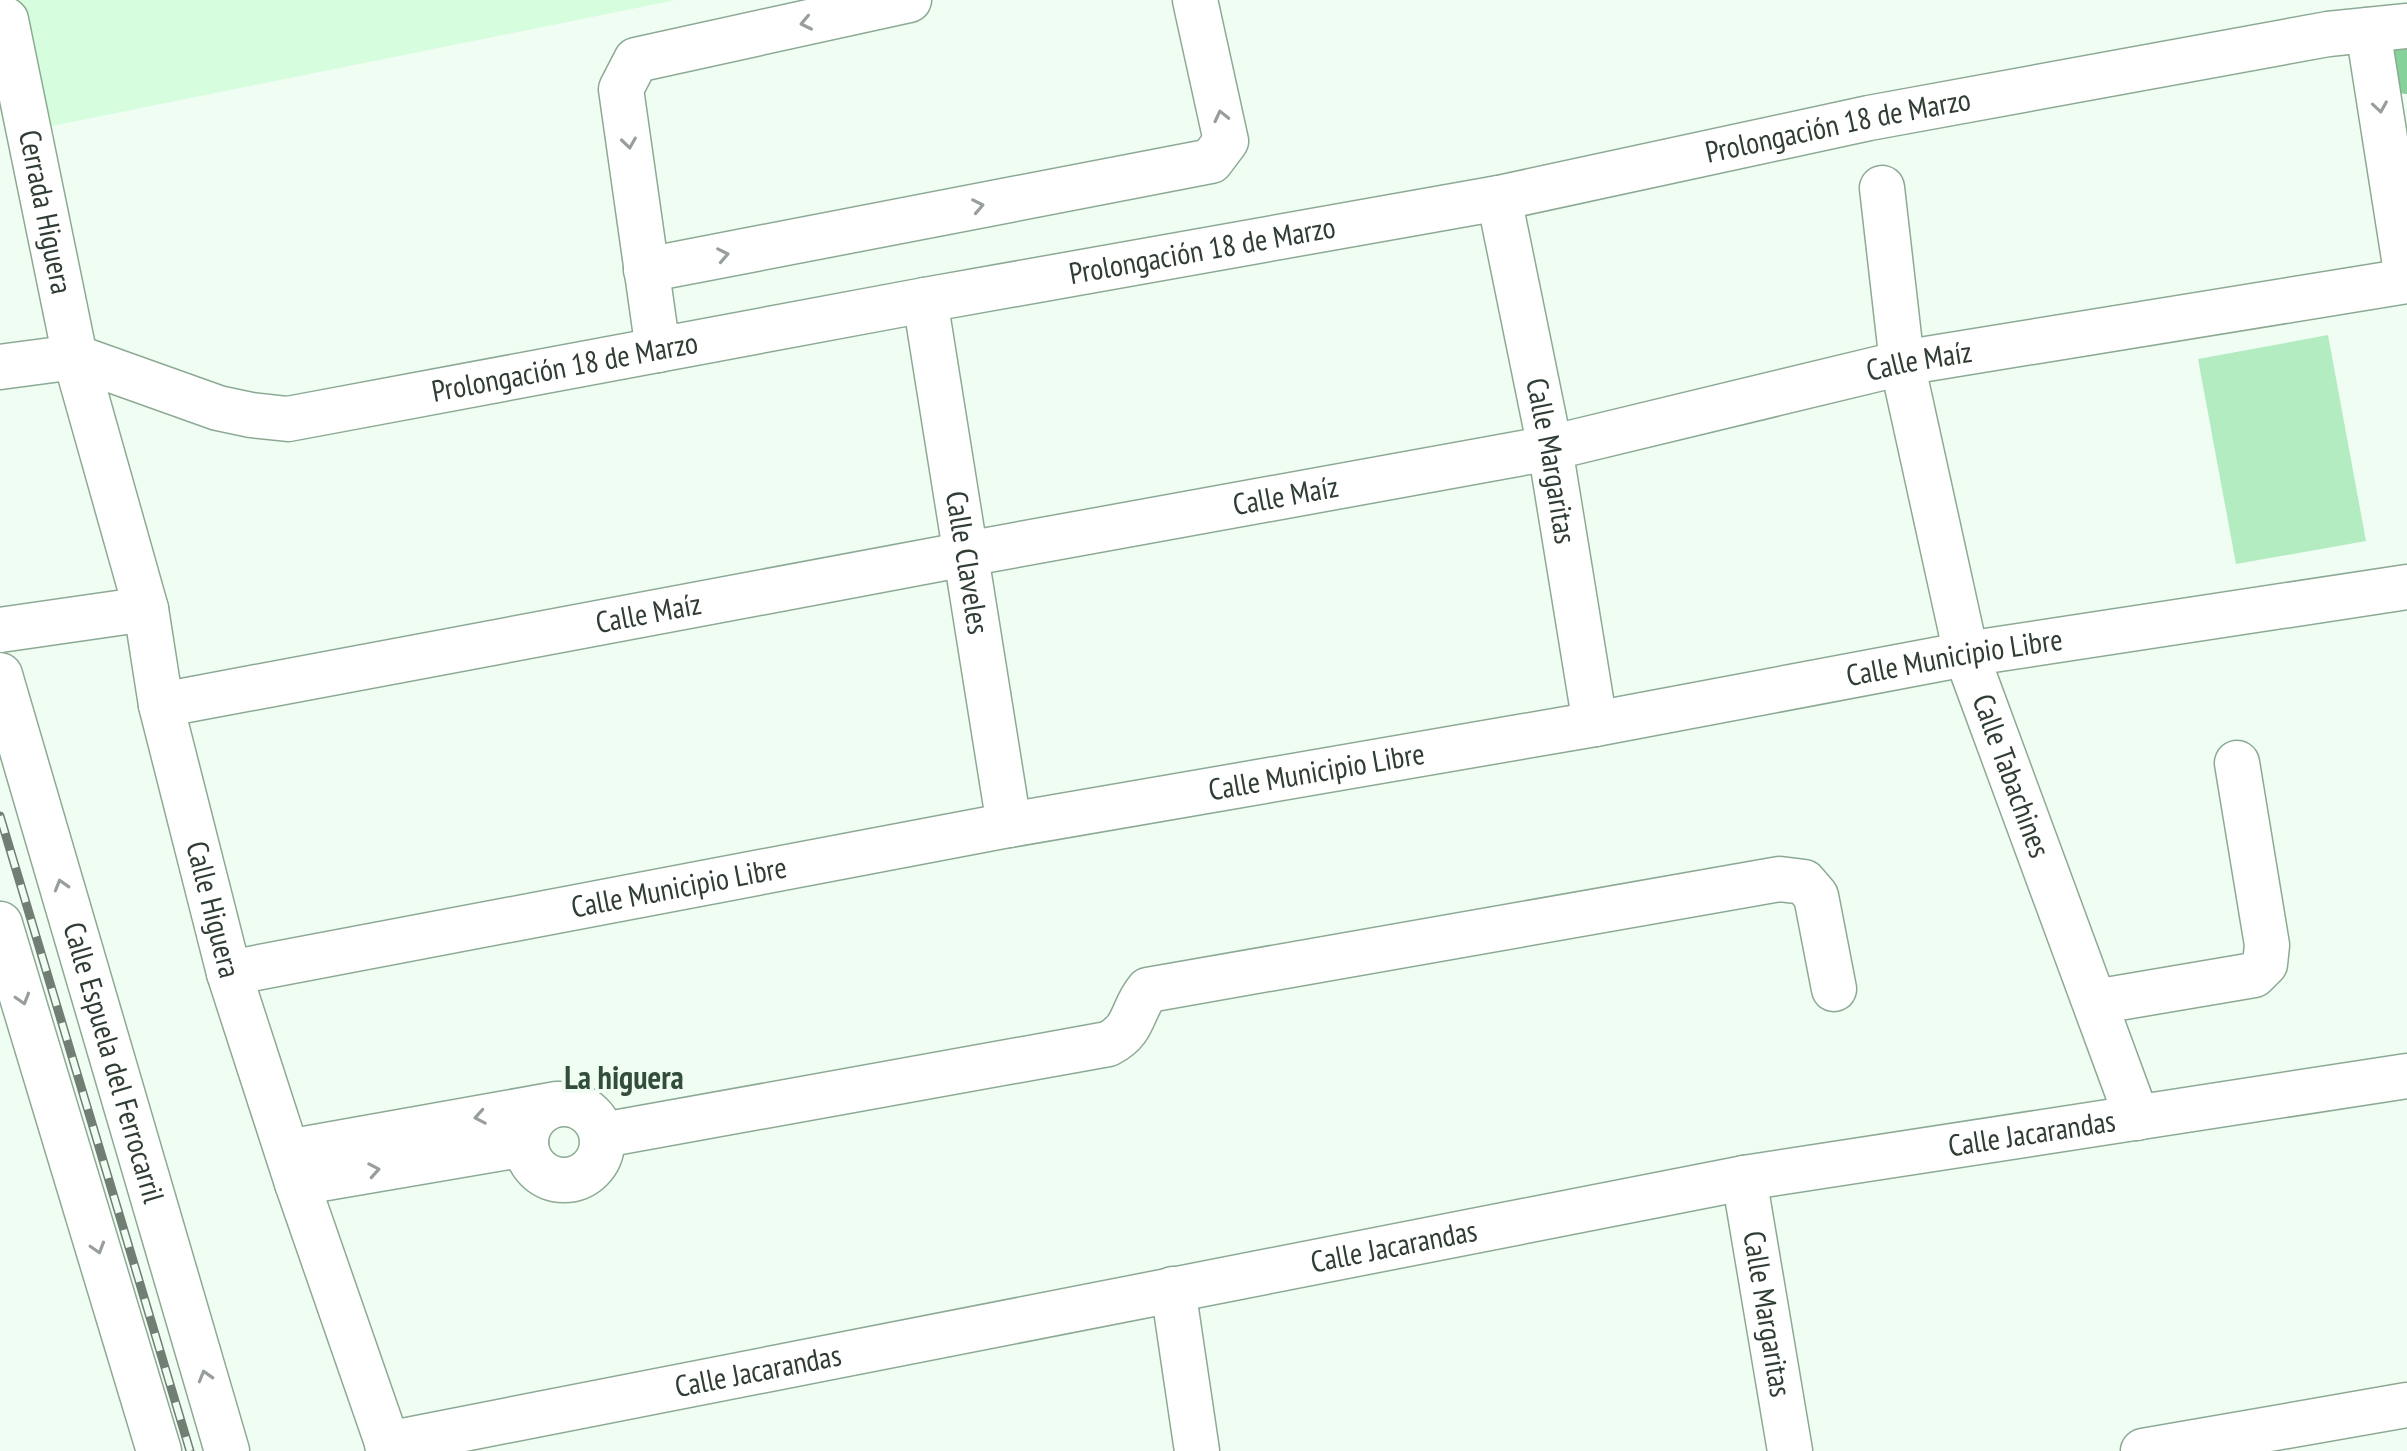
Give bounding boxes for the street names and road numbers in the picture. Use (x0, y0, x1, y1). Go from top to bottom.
street label: Prolongación 18 de Marzo (1701, 79, 1973, 171)
street label: Cerrada Higuera (11, 126, 83, 297)
street label: Prolongación 18 de Marzo (1066, 206, 1338, 292)
street label: Prolongación 18 de Marzo (428, 322, 701, 410)
street label: Calle Maíz (1862, 331, 1975, 389)
street label: Calle Margaritas (1518, 374, 1586, 546)
street label: Calle Maíz (1230, 466, 1341, 523)
street label: Calle Claveles (938, 488, 999, 637)
street label: Calle Maíz (592, 583, 704, 641)
street label: Calle Municipio Libre (1843, 619, 2065, 694)
street label: Calle Tabachines (1964, 688, 2060, 863)
street label: Calle Municipio Libre (1205, 733, 1427, 808)
street label: Calle Higuera (178, 837, 250, 982)
street label: Calle Municipio Libre (568, 847, 790, 926)
street label: Calle Espuela del Ferrocarril (55, 917, 174, 1207)
street label: Calle Jacarandas (1945, 1100, 2118, 1164)
street label: Calle Jacarandas (1307, 1210, 1480, 1281)
street label: Calle Margaritas (1735, 1228, 1802, 1400)
street label: Calle Jacarandas (671, 1334, 844, 1405)

